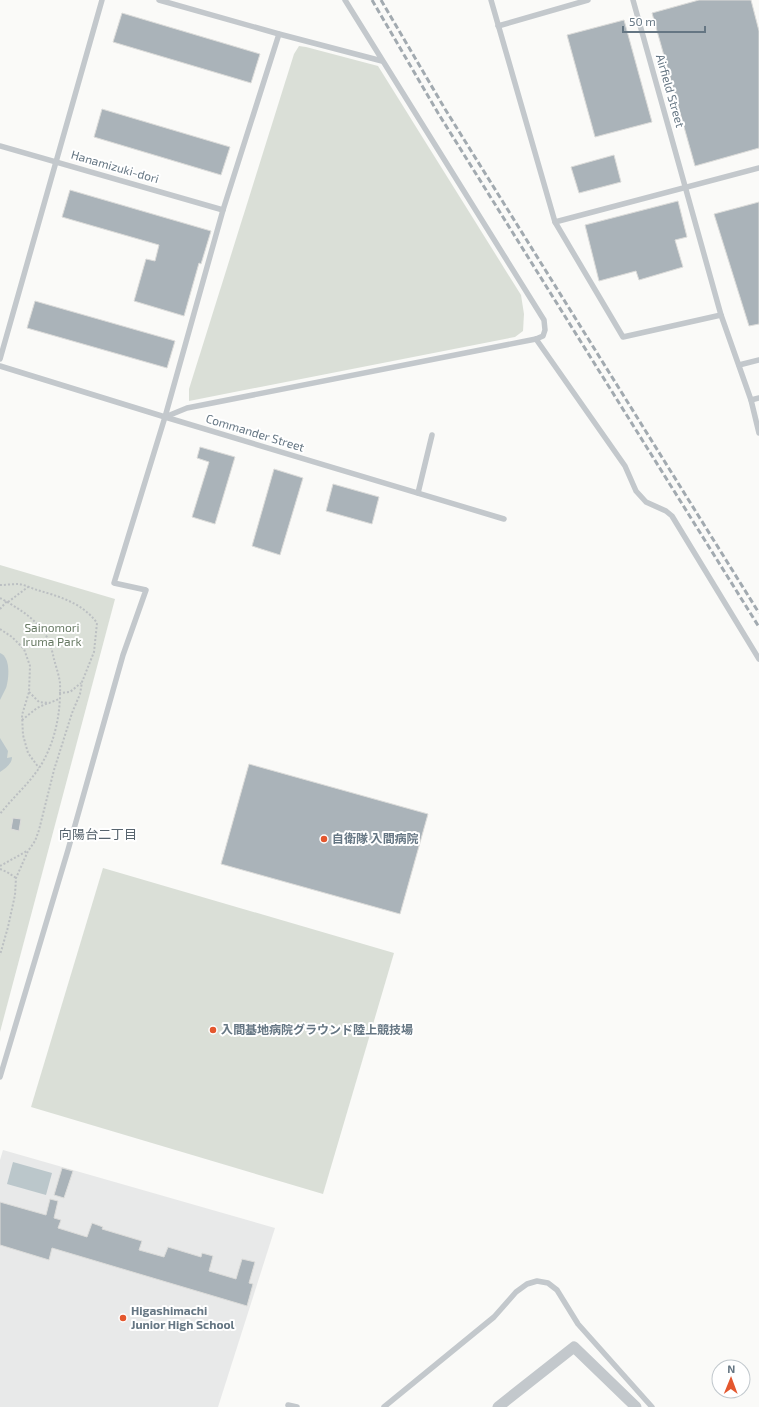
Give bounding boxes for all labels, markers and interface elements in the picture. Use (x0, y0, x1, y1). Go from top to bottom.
scale bar (623, 8, 705, 34)
text: 50 m (629, 14, 656, 28)
street label: Airfield Street (654, 53, 688, 129)
street label: Hanamizuki-dori (70, 147, 161, 185)
street label: Commander Street (204, 410, 307, 454)
park label: Sainomori Iruma Park (22, 620, 82, 648)
district label: 向陽台二丁目 (59, 826, 137, 842)
place label: 自衛隊 入間病院 (332, 831, 419, 845)
marker: 自衛隊 入間病院 (319, 834, 329, 844)
place label: 入間基地病院グラウンド陸上競技場 (221, 1022, 413, 1036)
marker: 入間基地病院グラウンド陸上競技場 (208, 1025, 218, 1035)
place label: Higashimachi Junior High School (131, 1303, 235, 1331)
marker: Higashimachi Junior High School (118, 1313, 128, 1323)
north arrow (711, 1359, 751, 1399)
text: N (727, 1362, 735, 1375)

